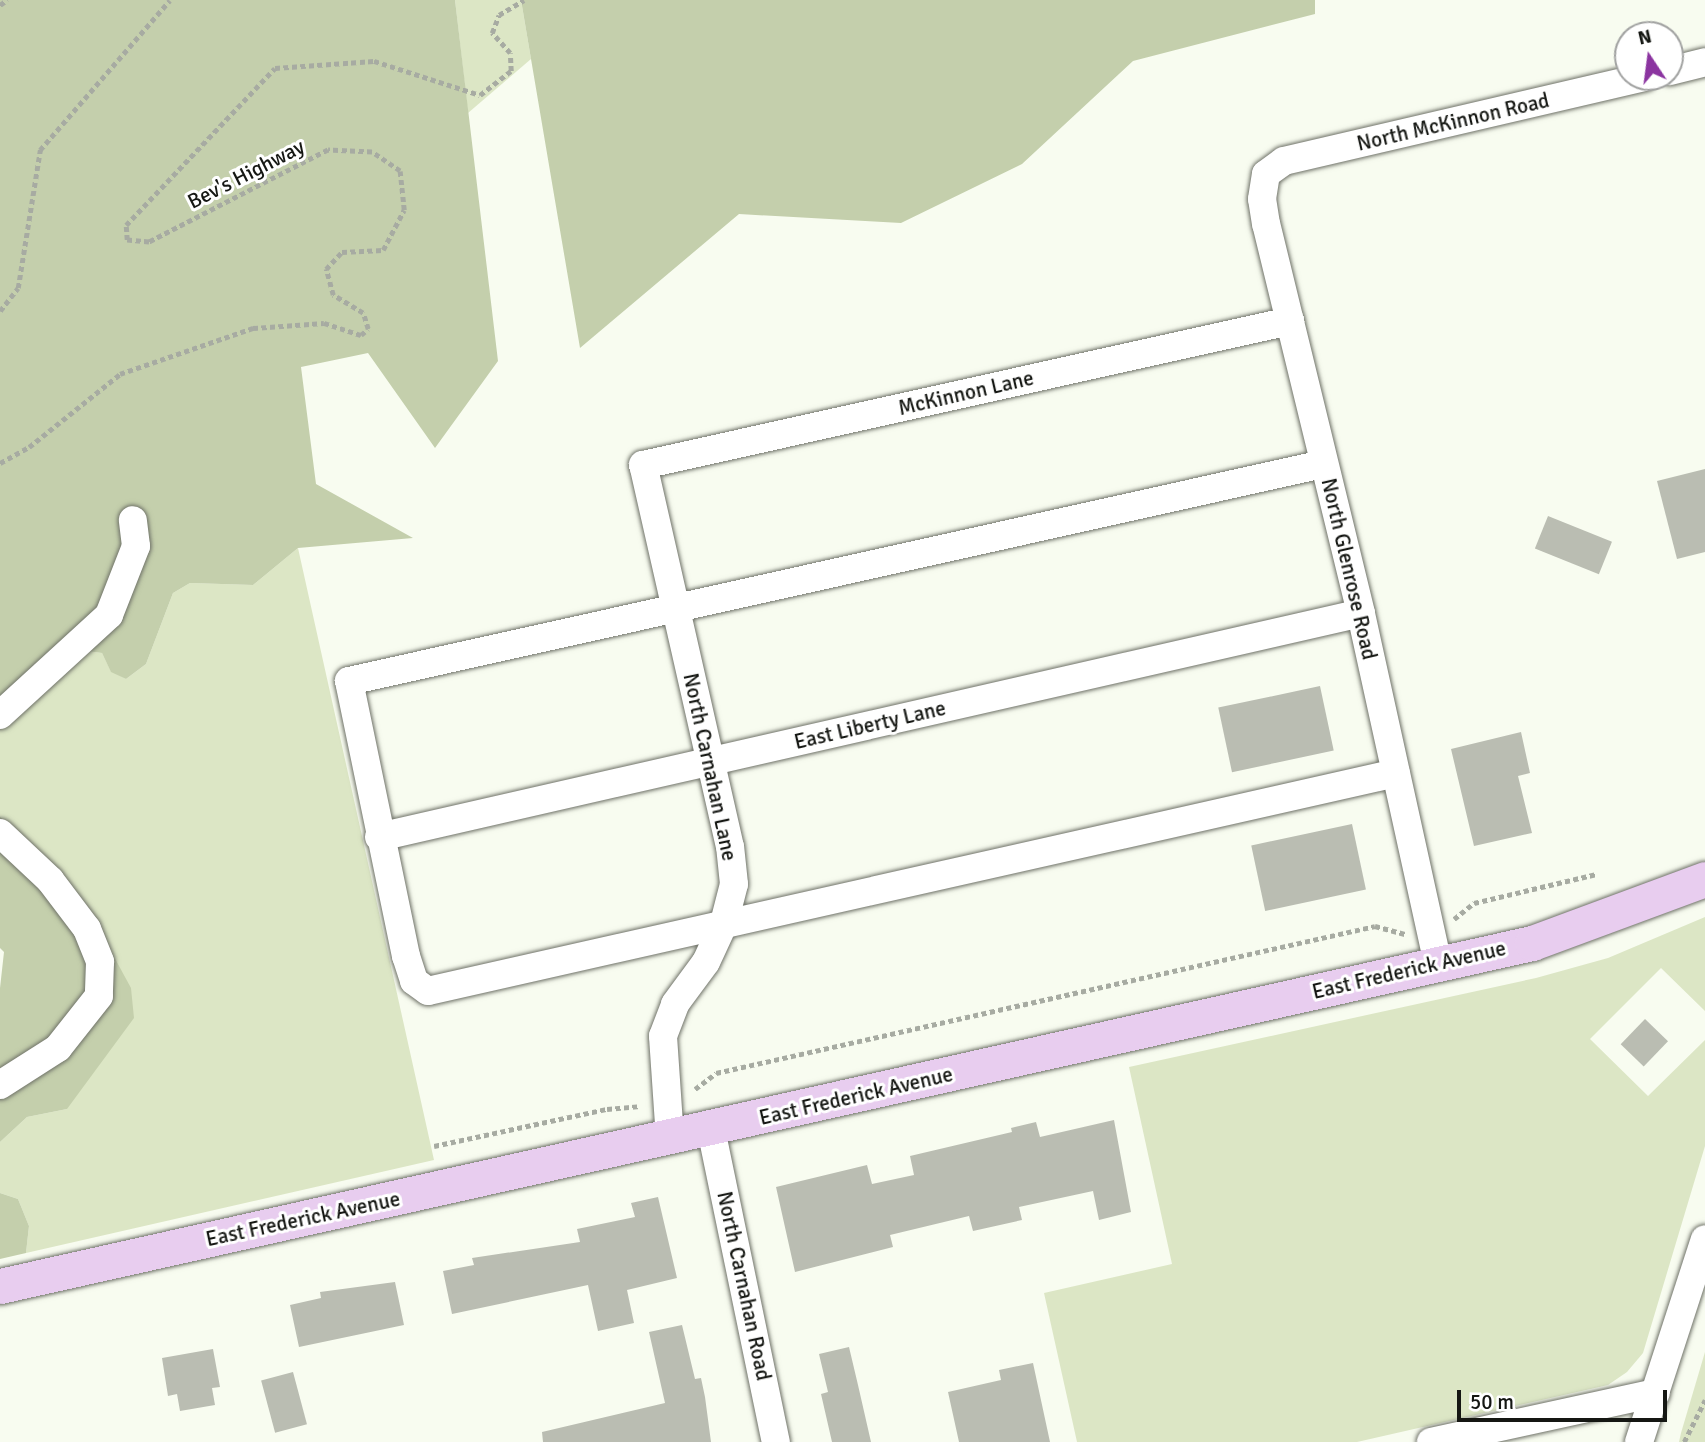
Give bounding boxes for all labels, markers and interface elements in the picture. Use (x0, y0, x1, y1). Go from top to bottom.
north arrow (1614, 21, 1684, 91)
text: N (1636, 24, 1654, 51)
street label: North McKinnon Road (1354, 88, 1552, 156)
street label: Bev's Highway (183, 134, 309, 214)
street label: McKinnon Lane (896, 365, 1036, 421)
street label: North Glenrose Road (1316, 476, 1382, 662)
street label: North Carnahan Lane (678, 671, 742, 863)
street label: East Liberty Lane (792, 695, 948, 755)
street label: East Frederick Avenue (1310, 935, 1508, 1005)
street label: East Frederick Avenue (757, 1061, 955, 1131)
street label: East Frederick Avenue (204, 1186, 402, 1252)
street label: North Carnahan Road (712, 1189, 776, 1383)
scale bar (1460, 1376, 1670, 1420)
text: 50 m (1470, 1389, 1514, 1415)

